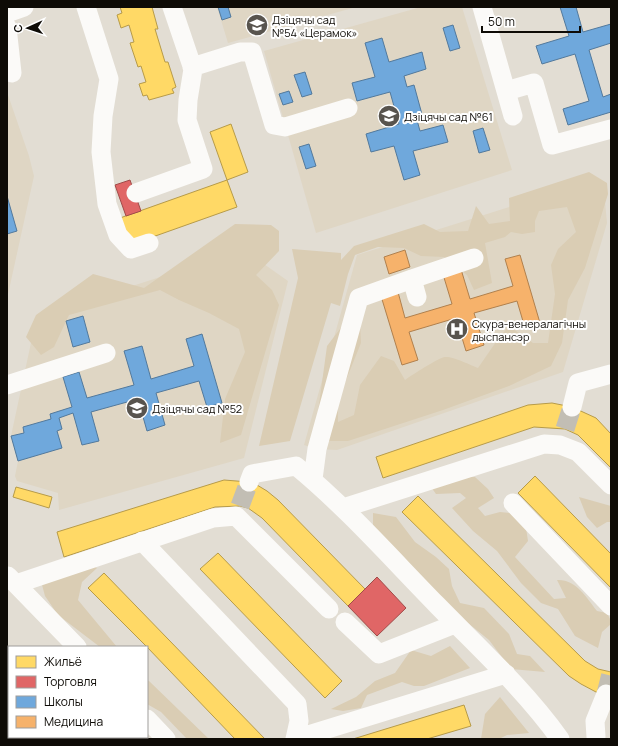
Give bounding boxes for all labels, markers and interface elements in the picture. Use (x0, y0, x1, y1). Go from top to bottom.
north arrow (8, 8, 48, 48)
scale bar (482, 8, 580, 34)
school or university icon: Дзіцячы сад №54 «Церамок» (244, 12, 270, 38)
place label: Дзіцячы сад №54 «Церамок» (272, 12, 358, 40)
text: 50 m (488, 13, 515, 30)
text: С (10, 24, 25, 33)
school or university icon: Дзіцячы сад №61 (376, 103, 402, 129)
place label: Дзіцячы сад №61 (404, 109, 493, 124)
hospital icon: Скура-венералагічны дыспансэр (444, 316, 470, 342)
place label: Скура-венералагічны дыспансэр (472, 316, 586, 344)
school or university icon: Дзіцячы сад №52 (124, 395, 150, 421)
place label: Дзіцячы сад №52 (152, 401, 242, 416)
legend (8, 646, 148, 738)
text: Жильё (44, 653, 82, 670)
text: Торговля (44, 673, 97, 690)
text: Школы (44, 693, 83, 710)
text: Медицина (44, 713, 103, 730)

